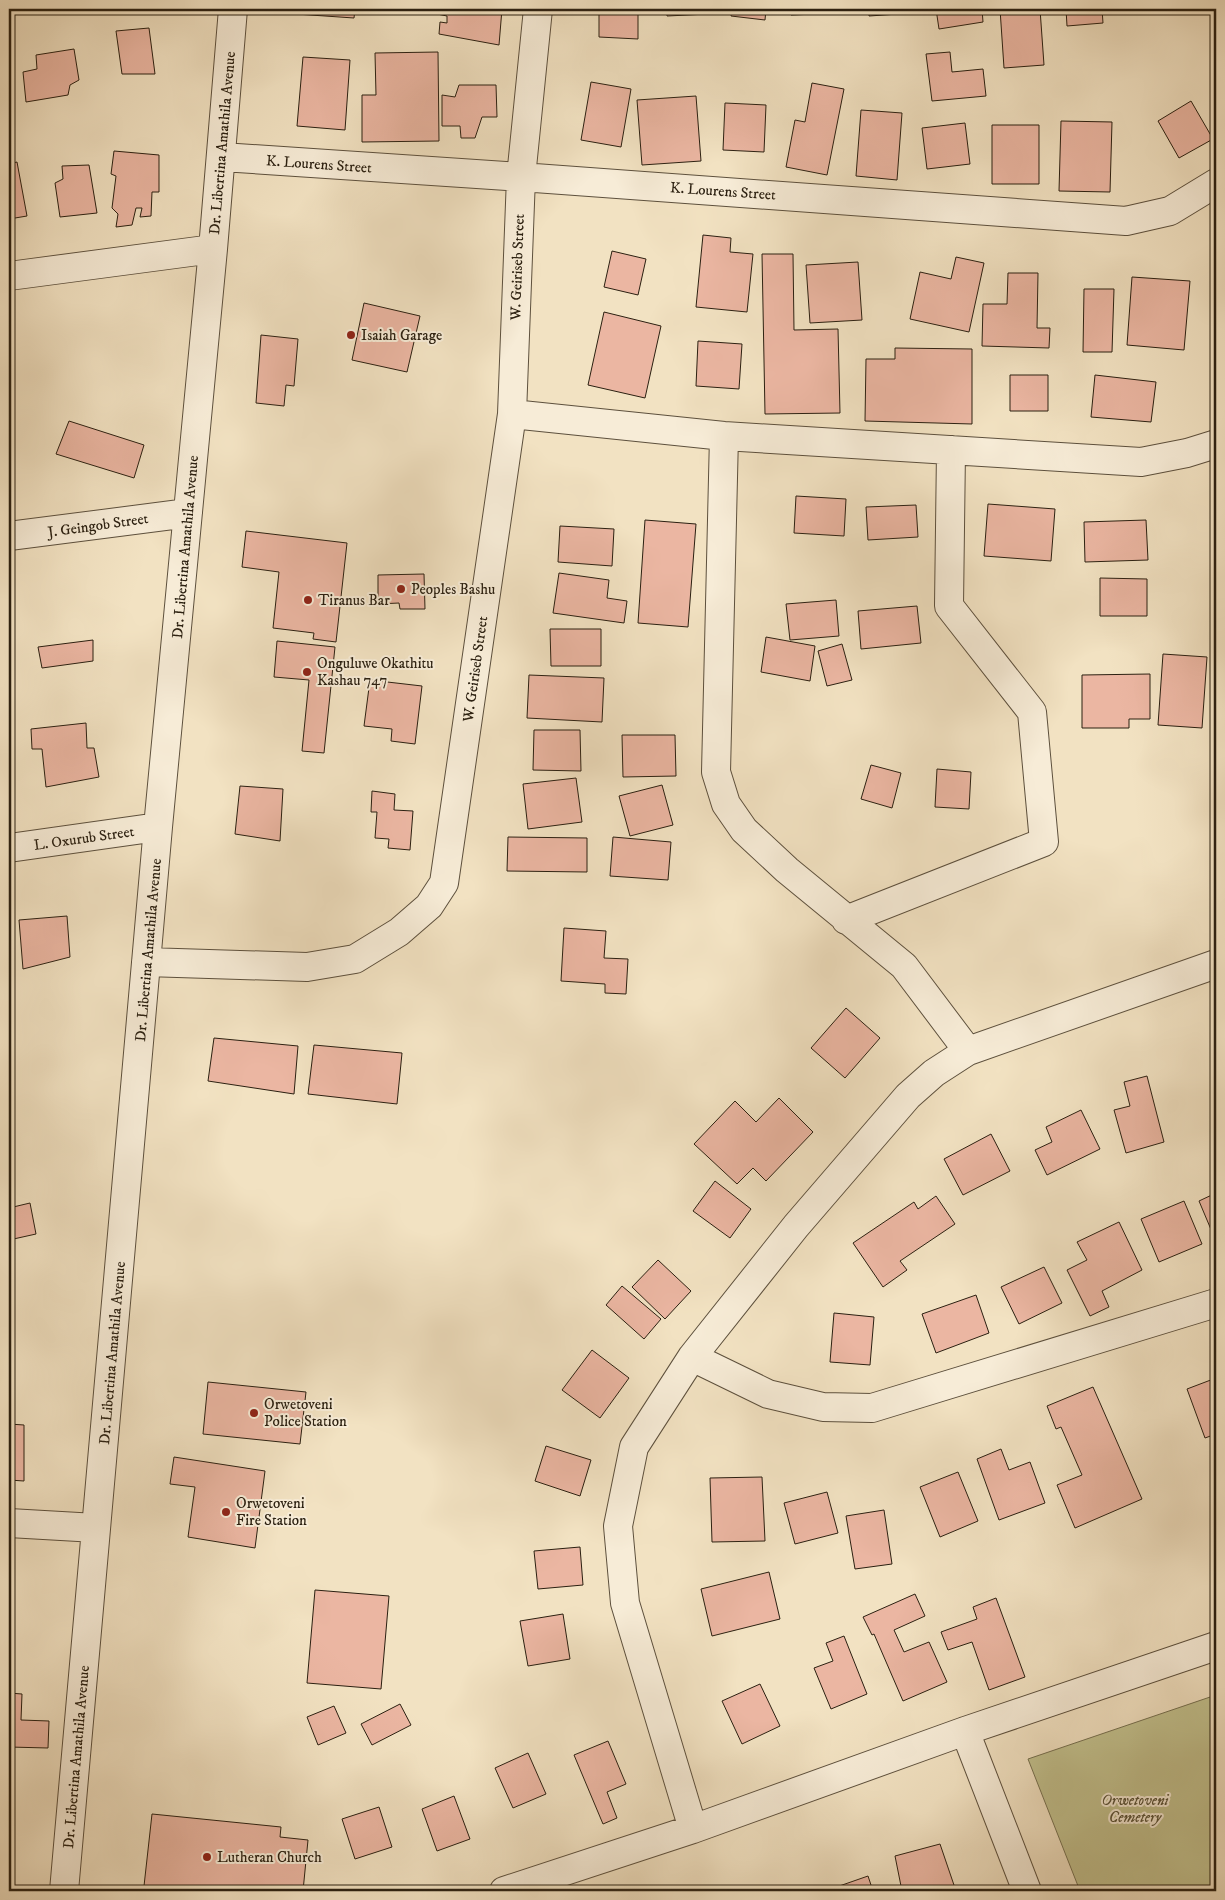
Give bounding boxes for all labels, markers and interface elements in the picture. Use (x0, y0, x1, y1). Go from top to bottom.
street label: Dr. Libertina Amathila Avenue (205, 51, 240, 236)
street label: K. Lourens Street (265, 151, 373, 178)
street label: K. Lourens Street (669, 178, 777, 205)
street label: W. Geiriseb Street (506, 213, 529, 322)
place label: Isaiah Garage (361, 326, 442, 345)
marker: Isaiah Garage (345, 329, 357, 341)
street label: Dr. Libertina Amathila Avenue (168, 455, 203, 640)
street label: J. Geingob Street (45, 509, 150, 542)
place label: Peoples Bashu (411, 580, 495, 599)
marker: Peoples Bashu (395, 583, 407, 595)
place label: Tiranus Bar (318, 591, 390, 610)
marker: Tiranus Bar (302, 594, 314, 606)
street label: W. Geiriseb Street (459, 615, 492, 724)
place label: Onguluwe Okathitu Kashau 747 (317, 654, 434, 690)
marker: Onguluwe Okathitu Kashau 747 (301, 666, 313, 678)
street label: L. Oxurub Street (33, 822, 136, 855)
street label: Dr. Libertina Amathila Avenue (131, 858, 166, 1043)
street label: Dr. Libertina Amathila Avenue (95, 1261, 130, 1446)
place label: Orwetoveni Police Station (264, 1395, 347, 1431)
marker: Orwetoveni Police Station (248, 1407, 260, 1419)
place label: Orwetoveni Fire Station (236, 1494, 307, 1530)
marker: Orwetoveni Fire Station (220, 1506, 232, 1518)
street label: Dr. Libertina Amathila Avenue (59, 1665, 94, 1850)
park label: Orwetoveni Cemetery (1102, 1791, 1170, 1827)
place label: Lutheran Church (217, 1848, 322, 1867)
marker: Lutheran Church (201, 1851, 213, 1863)

